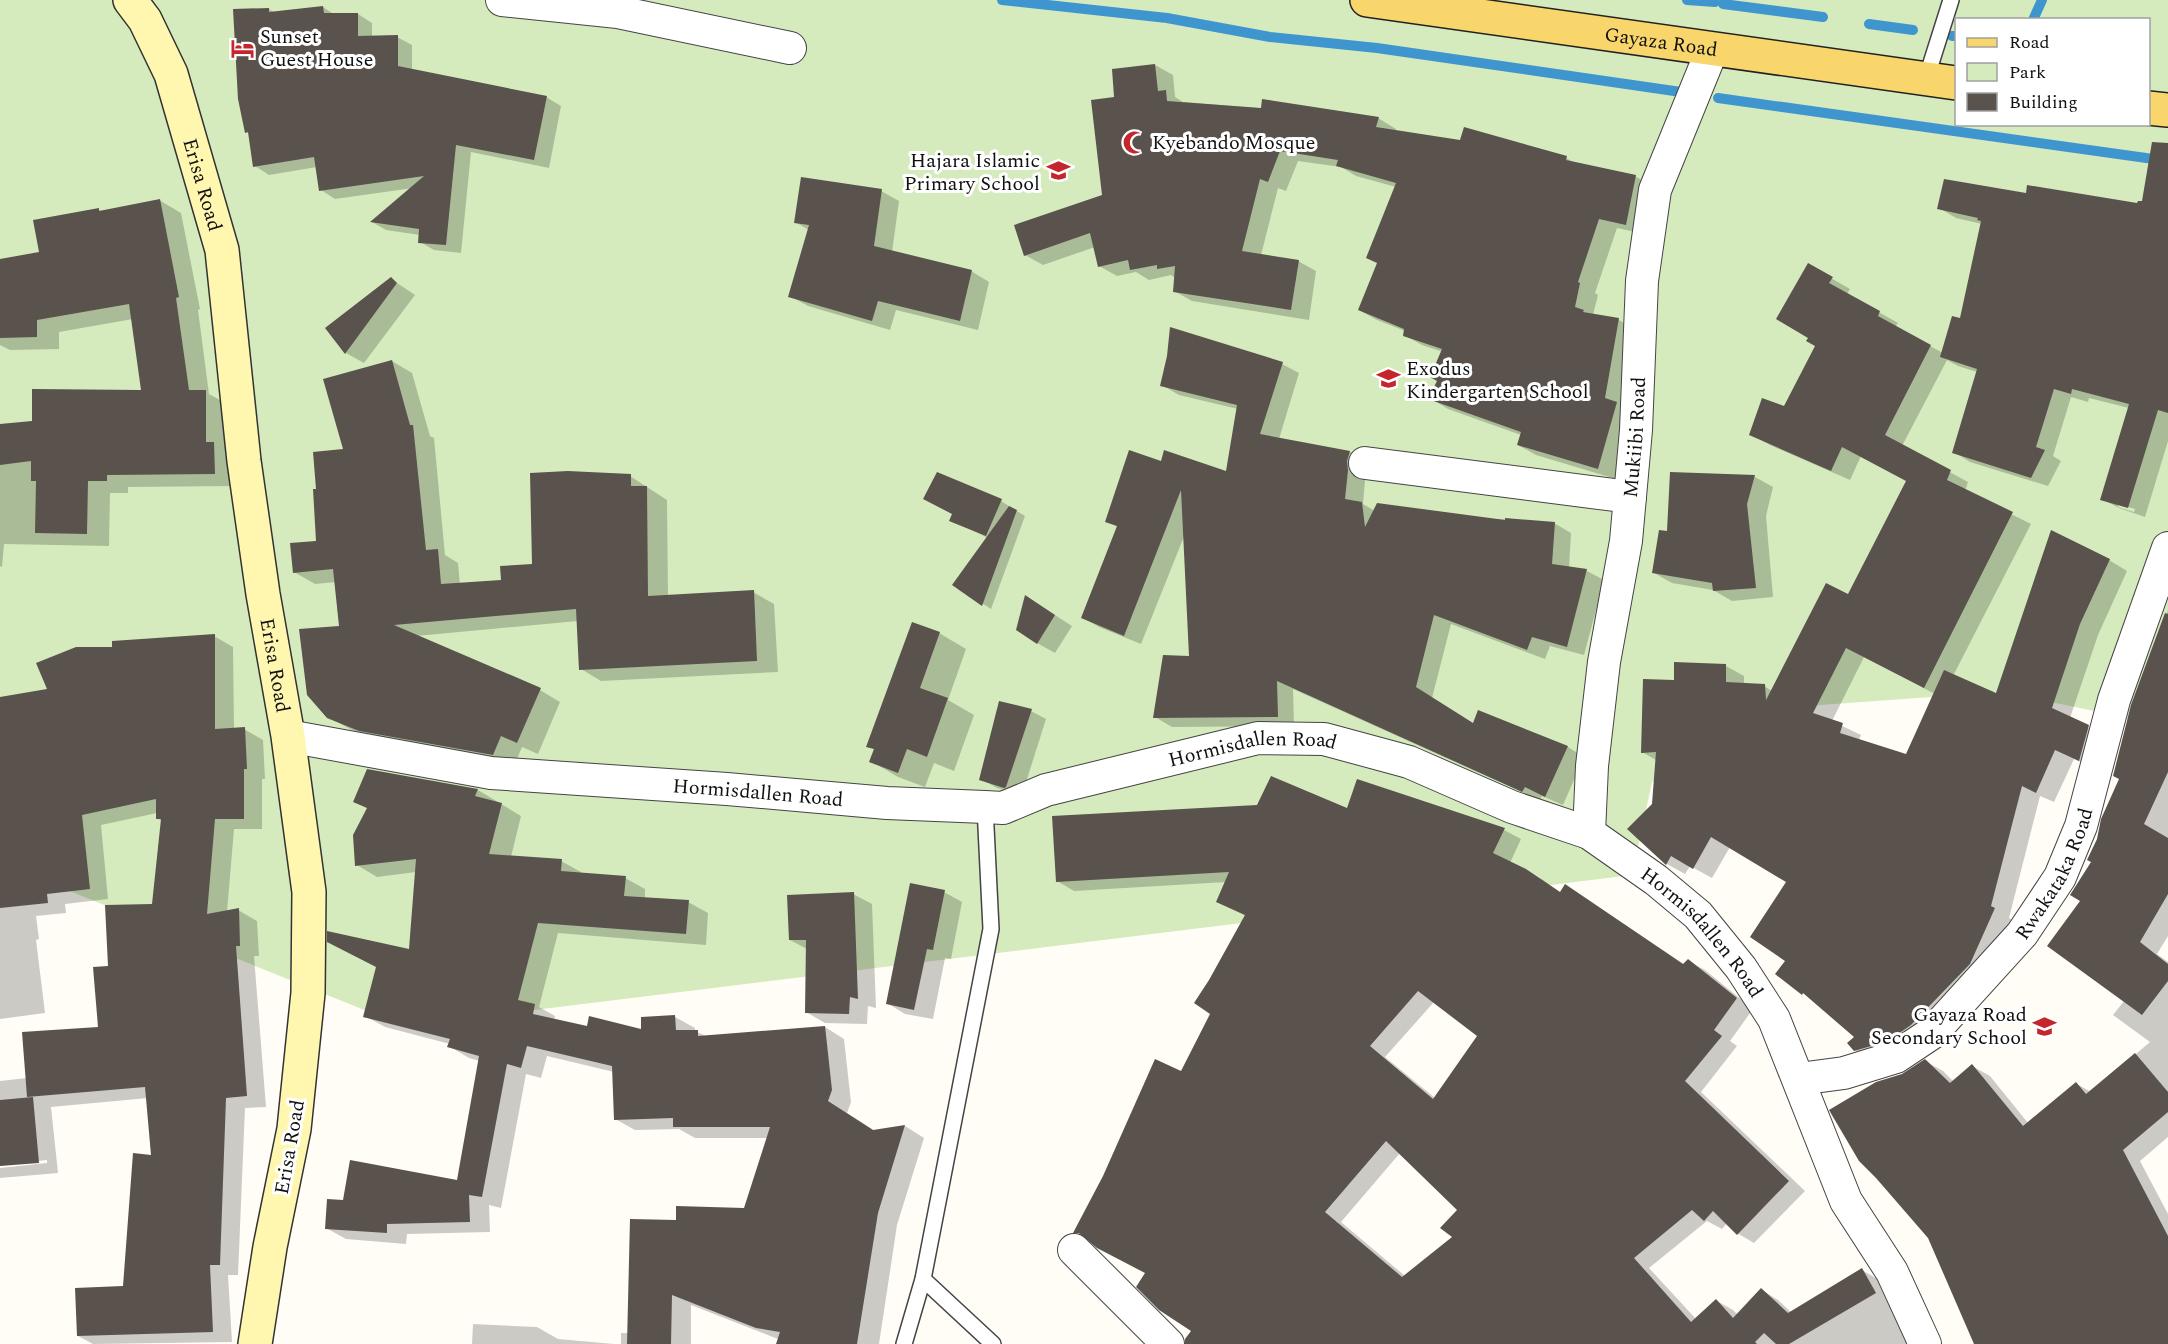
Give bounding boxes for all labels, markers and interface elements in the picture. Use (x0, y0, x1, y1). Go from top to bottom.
legend (1955, 18, 2150, 126)
street label: Gayaza Road (1603, 20, 1719, 65)
place label: Sunset Guest House (260, 22, 373, 75)
text: Road (2009, 29, 2050, 56)
hotel icon: Sunset Guest House (229, 35, 255, 61)
text: Park (2009, 59, 2046, 86)
text: Building (2009, 89, 2078, 116)
place label: Kyebando Mosque (1152, 128, 1315, 158)
mosque icon: Kyebando Mosque (1121, 129, 1147, 155)
street label: Erisa Road (174, 135, 230, 235)
place label: Hajara Islamic Primary School (904, 146, 1040, 199)
school or university icon: Hajara Islamic Primary School (1045, 158, 1071, 184)
place label: Exodus Kindergarten School (1406, 354, 1589, 407)
school or university icon: Exodus Kindergarten School (1375, 366, 1401, 392)
street label: Mukiibi Road (1616, 376, 1654, 499)
street label: Erisa Road (251, 616, 298, 715)
street label: Hormisdallen Road (1165, 724, 1340, 775)
street label: Hormisdallen Road (672, 771, 844, 815)
street label: Rwakataka Road (2008, 804, 2101, 946)
street label: Hormisdallen Road (1634, 860, 1770, 1004)
place label: Gayaza Road Secondary School (1871, 1000, 2027, 1053)
school or university icon: Gayaza Road Secondary School (2032, 1013, 2058, 1039)
street label: Erisa Road (267, 1097, 313, 1197)

